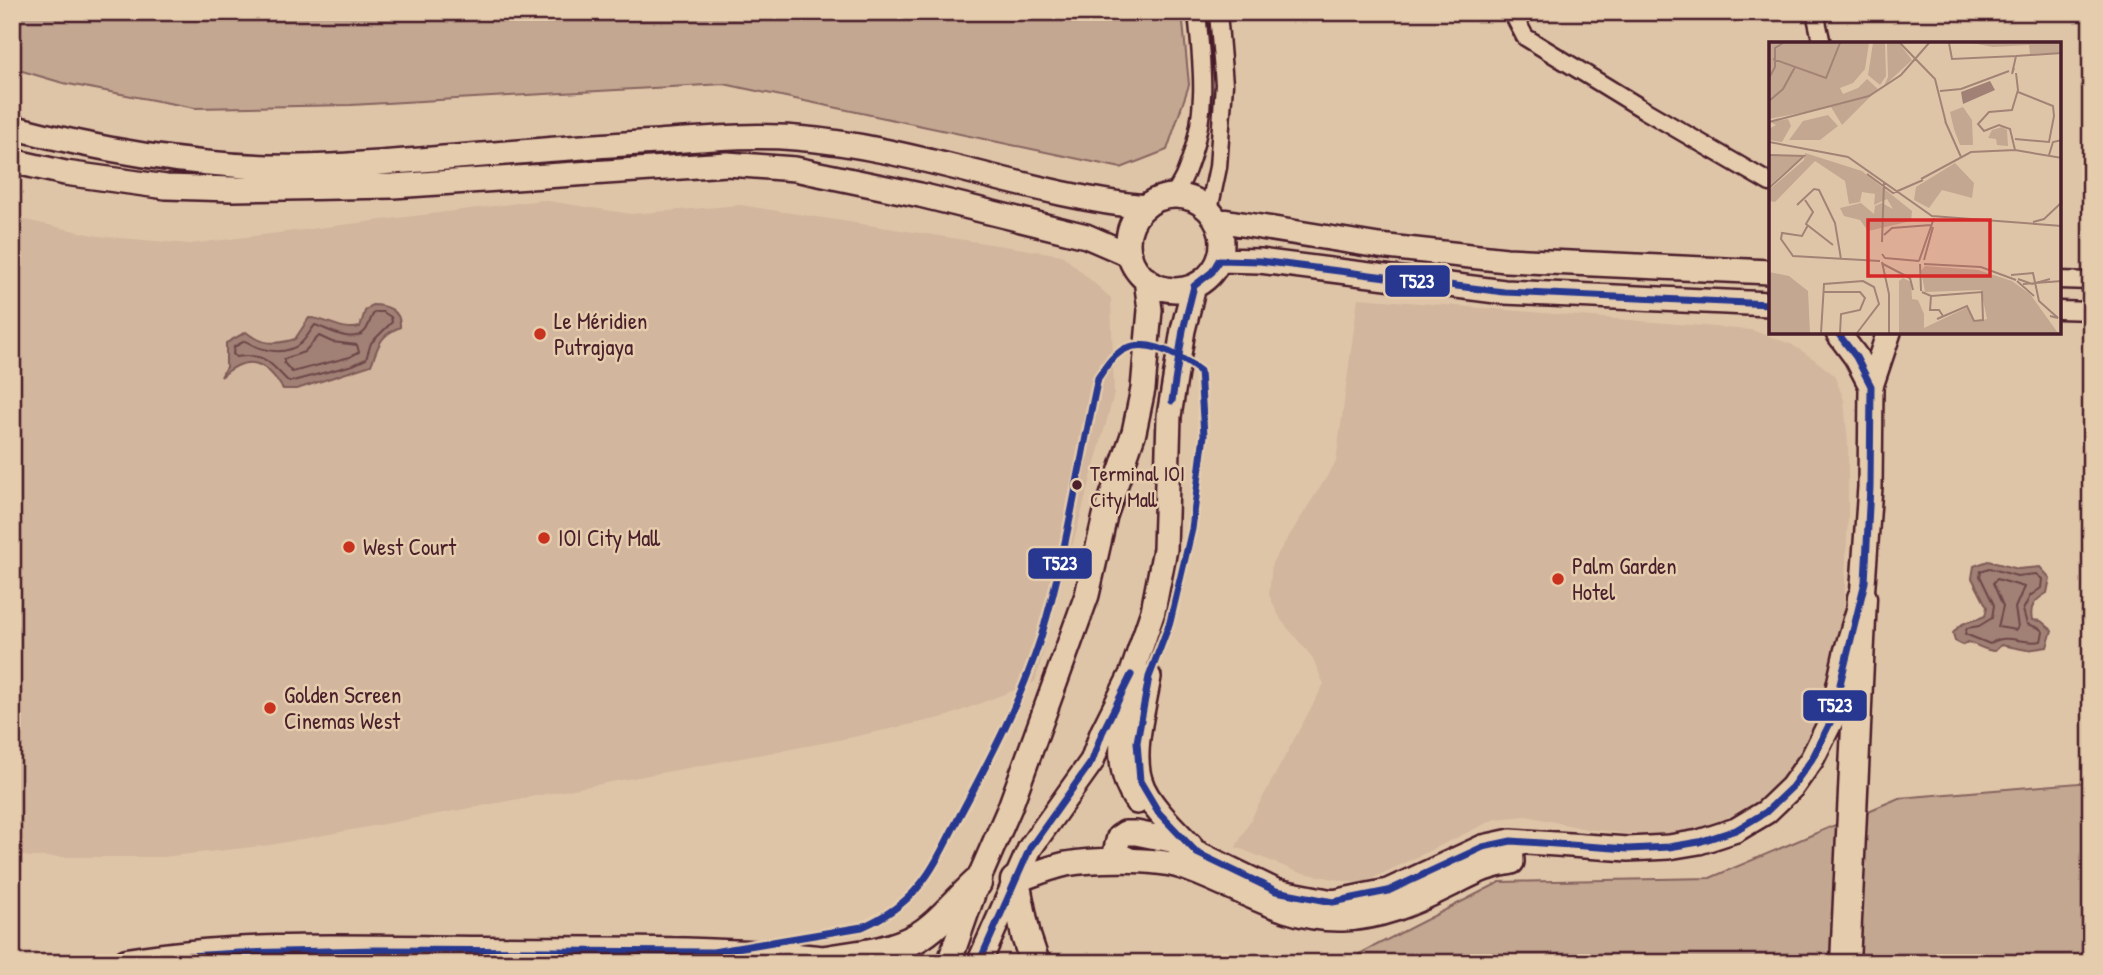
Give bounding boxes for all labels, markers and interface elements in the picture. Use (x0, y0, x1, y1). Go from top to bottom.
inset map (1769, 42, 2061, 334)
line badge: T523 (1384, 264, 1451, 298)
text: T523 (1399, 268, 1435, 294)
place label: Le Méridien Putrajaya (554, 305, 648, 362)
marker: Le Méridien Putrajaya (532, 326, 548, 342)
place label: Terminal IOI City Mall (1090, 459, 1185, 514)
marker: Terminal IOI City Mall (1070, 478, 1084, 492)
place label: IOI City Mall (558, 522, 661, 553)
marker: IOI City Mall (536, 530, 552, 546)
place label: West Court (363, 531, 457, 562)
marker: West Court (341, 539, 357, 555)
line badge: T523 (1027, 547, 1093, 580)
text: T523 (1042, 550, 1078, 576)
place label: Palm Garden Hotel (1572, 550, 1677, 607)
marker: Palm Garden Hotel (1550, 571, 1566, 587)
place label: Golden Screen Cinemas West (284, 679, 401, 736)
line badge: T523 (1802, 689, 1868, 722)
text: T523 (1817, 692, 1853, 718)
marker: Golden Screen Cinemas West (262, 700, 278, 716)

